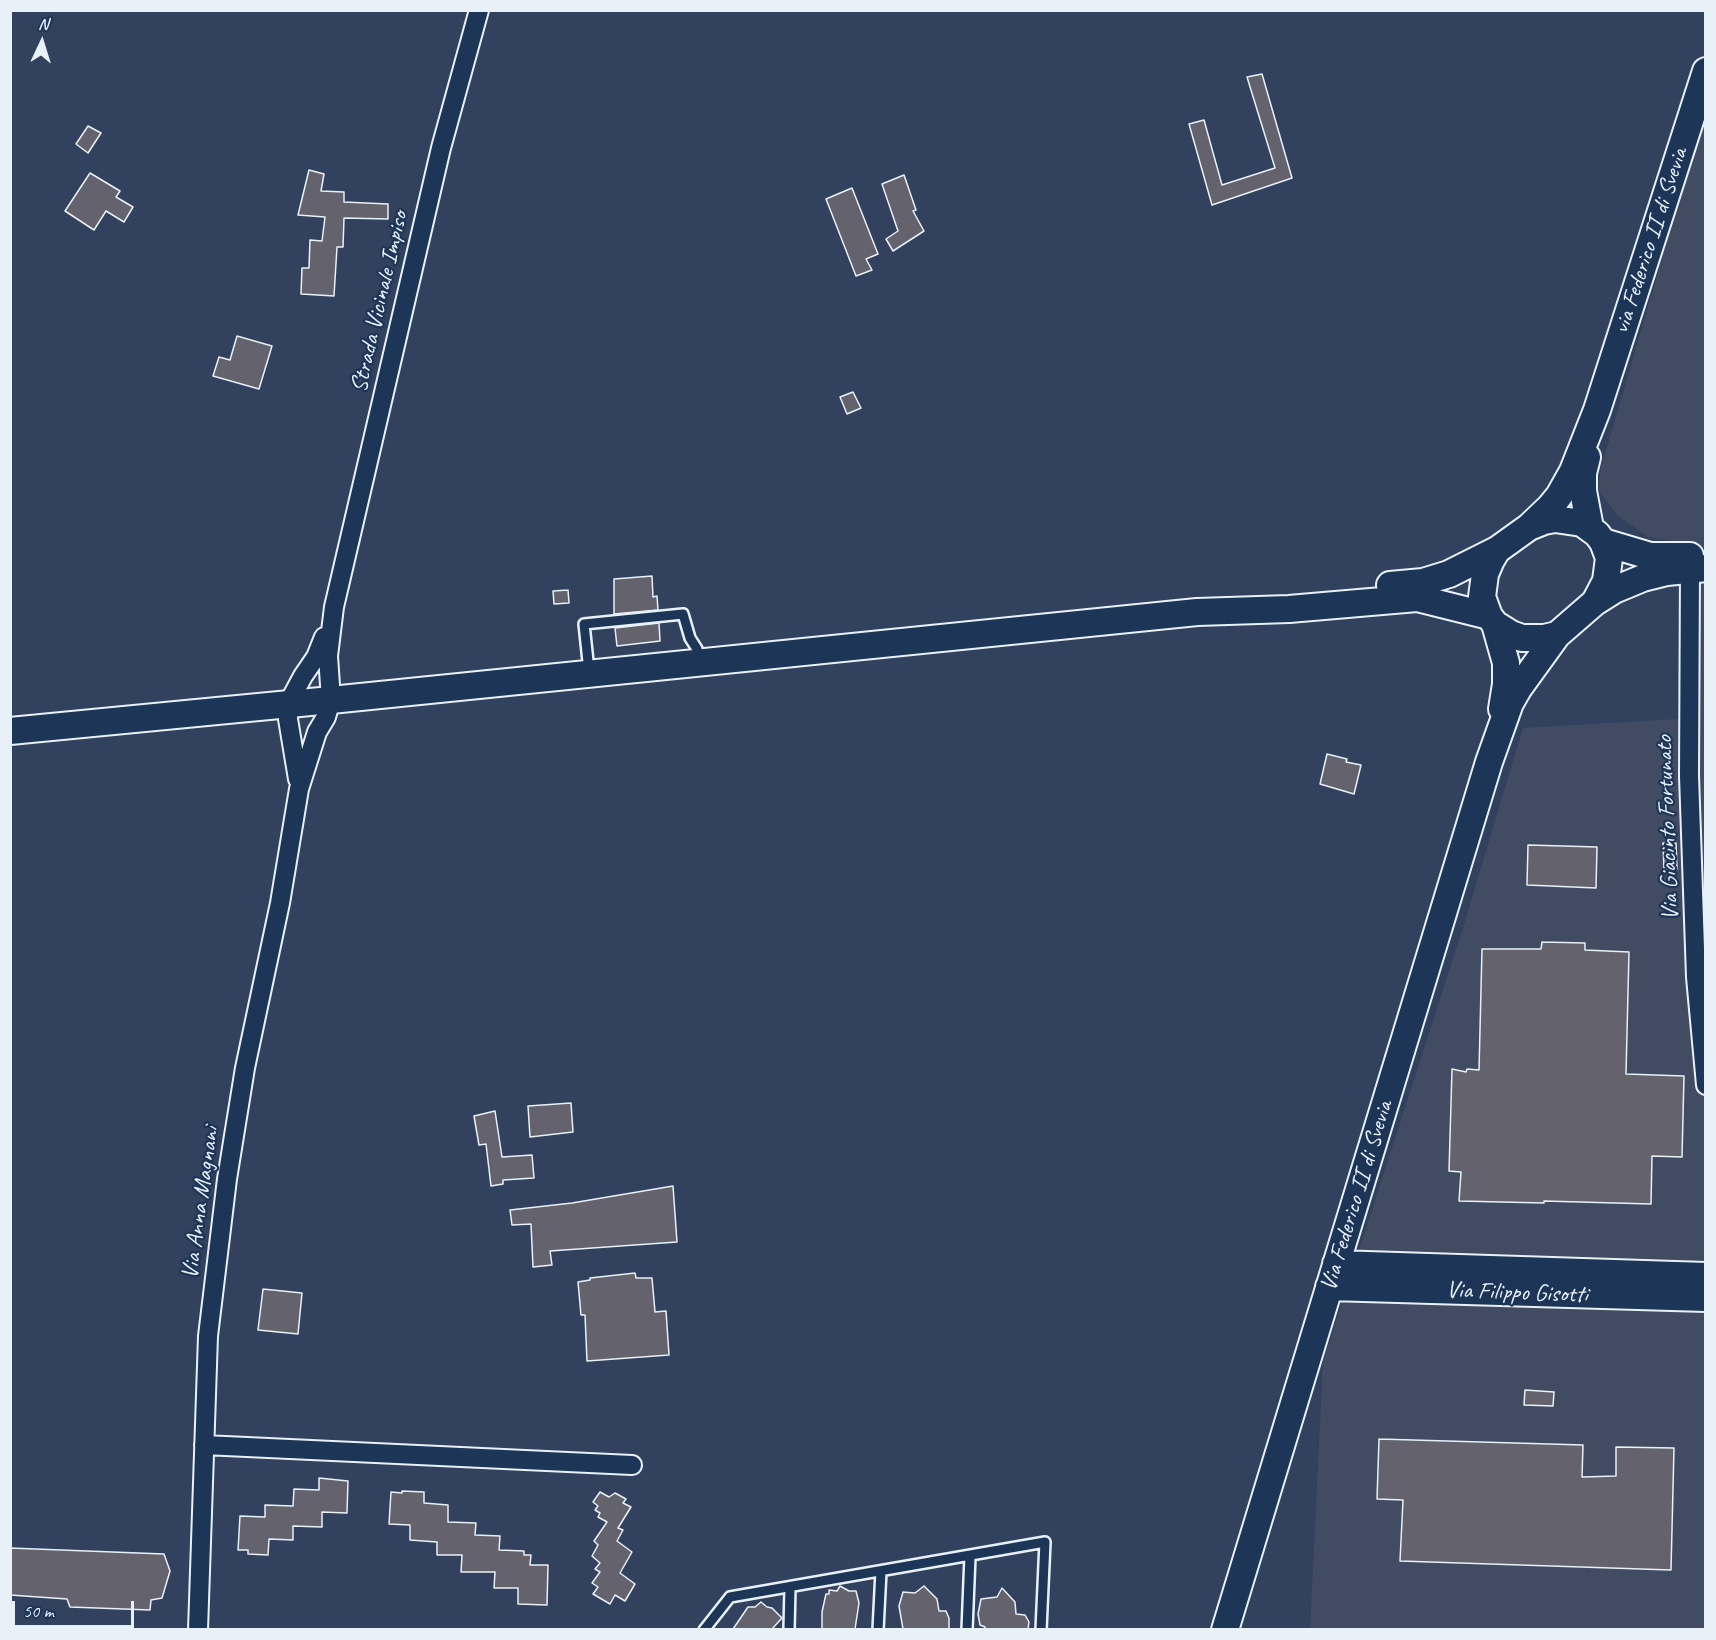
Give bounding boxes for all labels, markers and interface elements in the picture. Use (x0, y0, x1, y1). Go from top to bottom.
north arrow (12, 12, 72, 72)
text: N (38, 14, 49, 34)
street label: via Federico II di Svevia (1607, 144, 1695, 338)
street label: Strada Vicinale Impiso (345, 209, 415, 395)
street label: Via Giacinto Fortunato (1650, 735, 1686, 921)
street label: Via Federico II di Svevia (1314, 1097, 1400, 1295)
street label: Via Anna Magnani (176, 1125, 226, 1281)
street label: Via Filippo Gisotti (1446, 1276, 1588, 1310)
scale bar (15, 1589, 136, 1627)
text: 50 m (23, 1600, 54, 1622)

